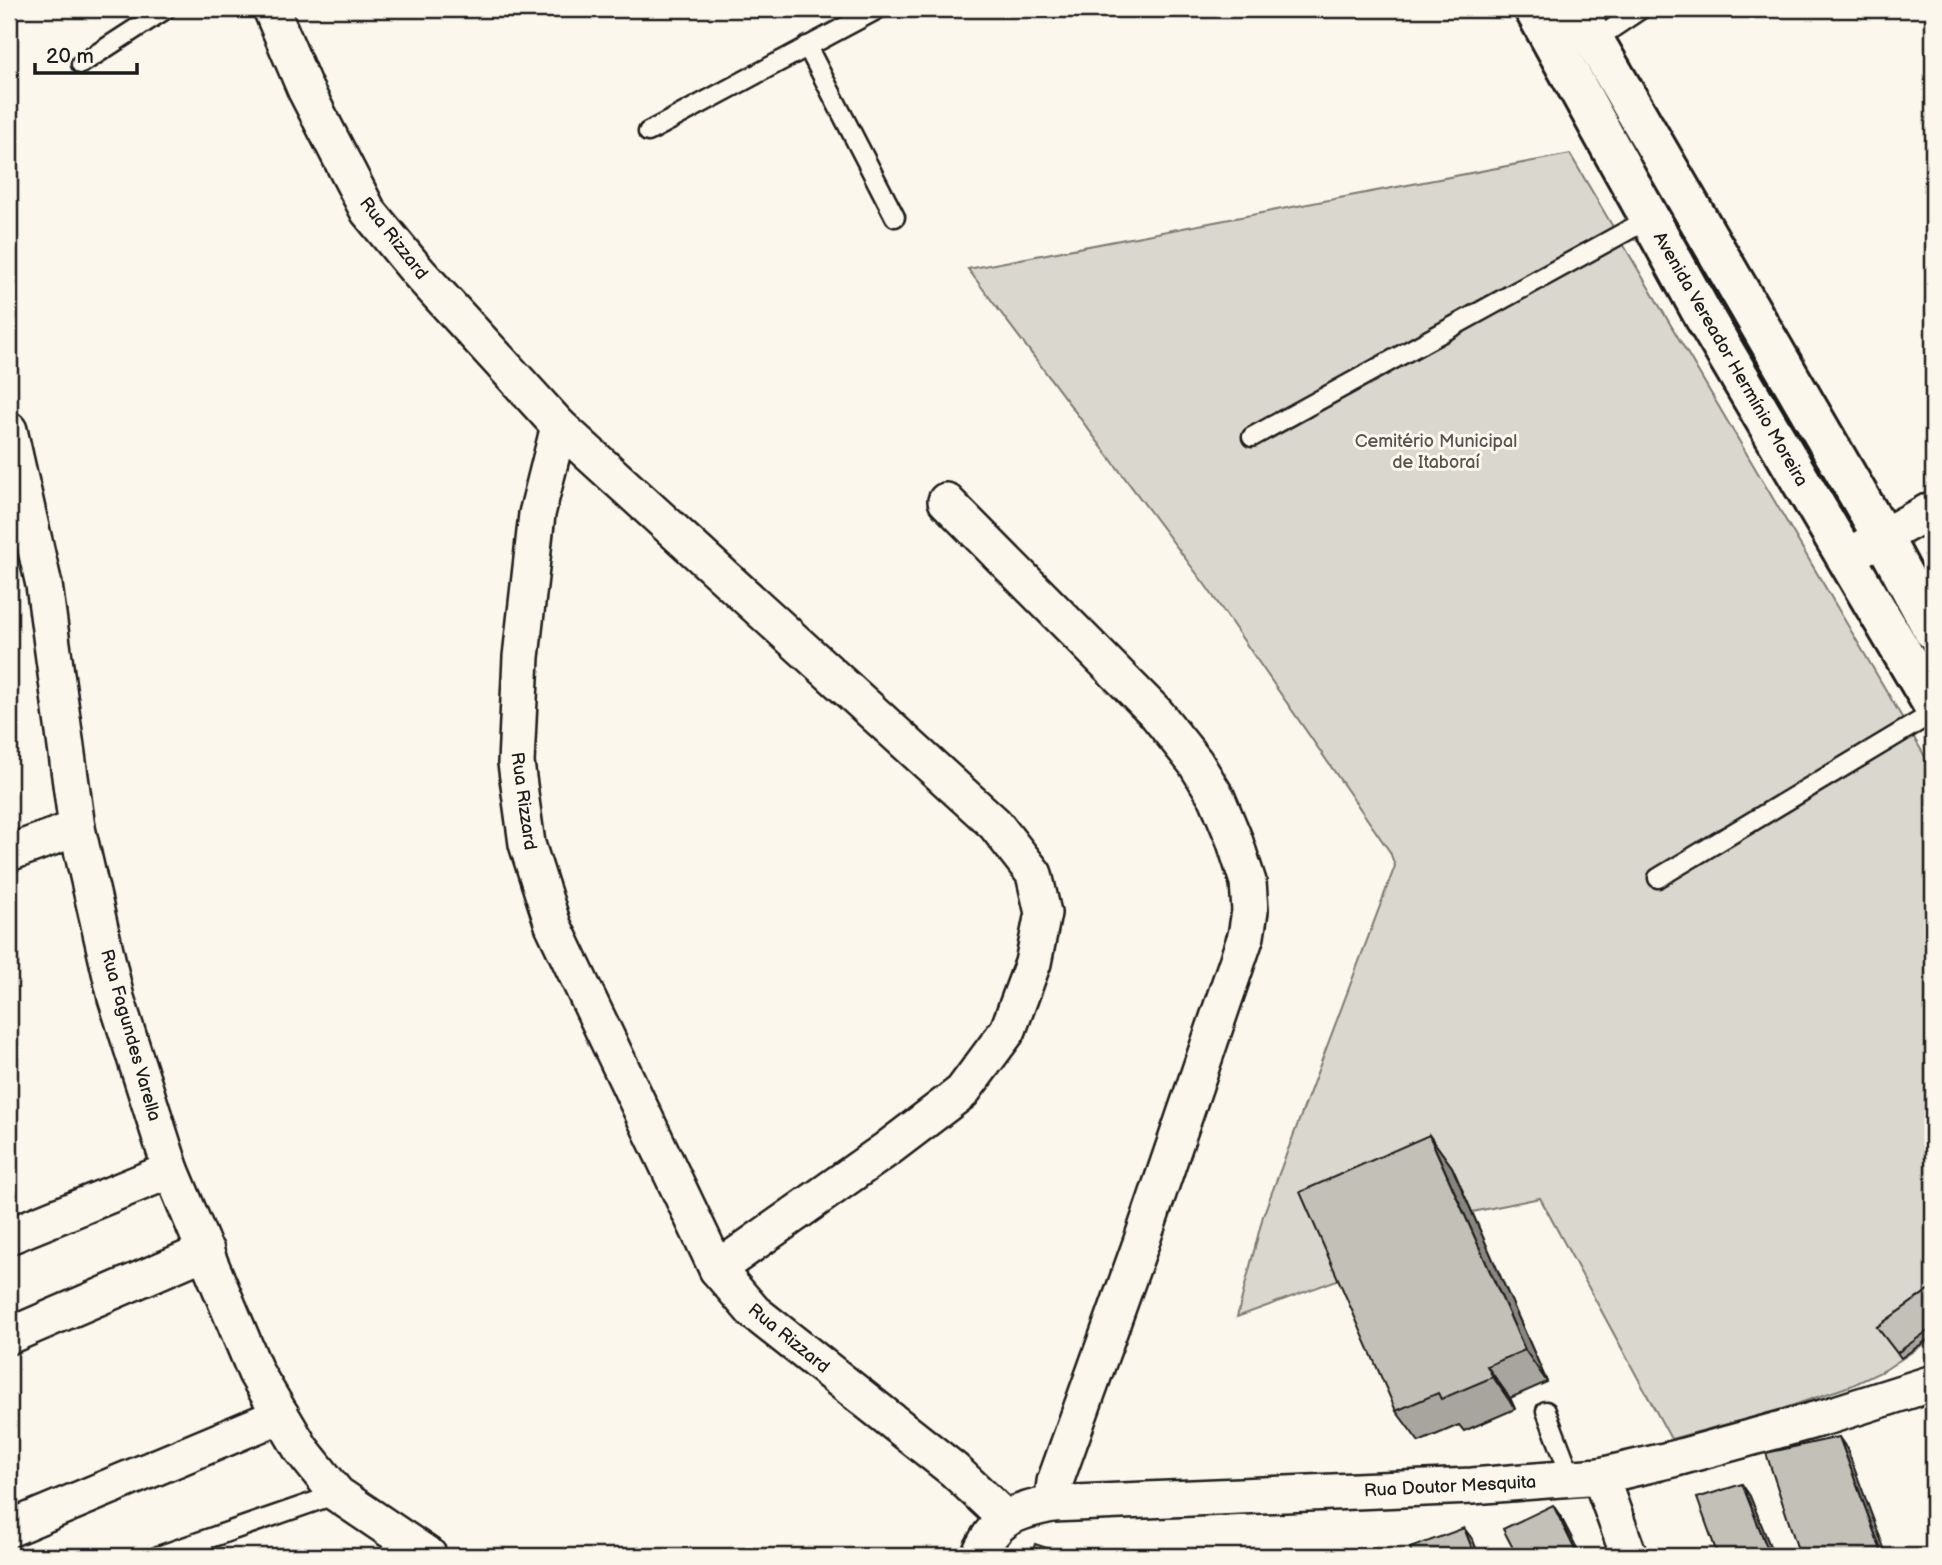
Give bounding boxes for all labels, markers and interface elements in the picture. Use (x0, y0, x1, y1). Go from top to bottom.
scale bar (35, 32, 136, 76)
text: 20 m (46, 44, 94, 69)
street label: Rua Rizzard (355, 193, 432, 284)
street label: Avenida Vereador Hermínio Moreira (1649, 228, 1812, 490)
park label: Cemitério Municipal de Itaboraí (1355, 431, 1517, 473)
street label: Rua Rizzard (506, 751, 541, 851)
street label: Rua Fagundes Varella (96, 947, 165, 1124)
street label: Rua Rizzard (744, 1299, 834, 1378)
street label: Rua Doutor Mesquita (1363, 1472, 1537, 1501)

